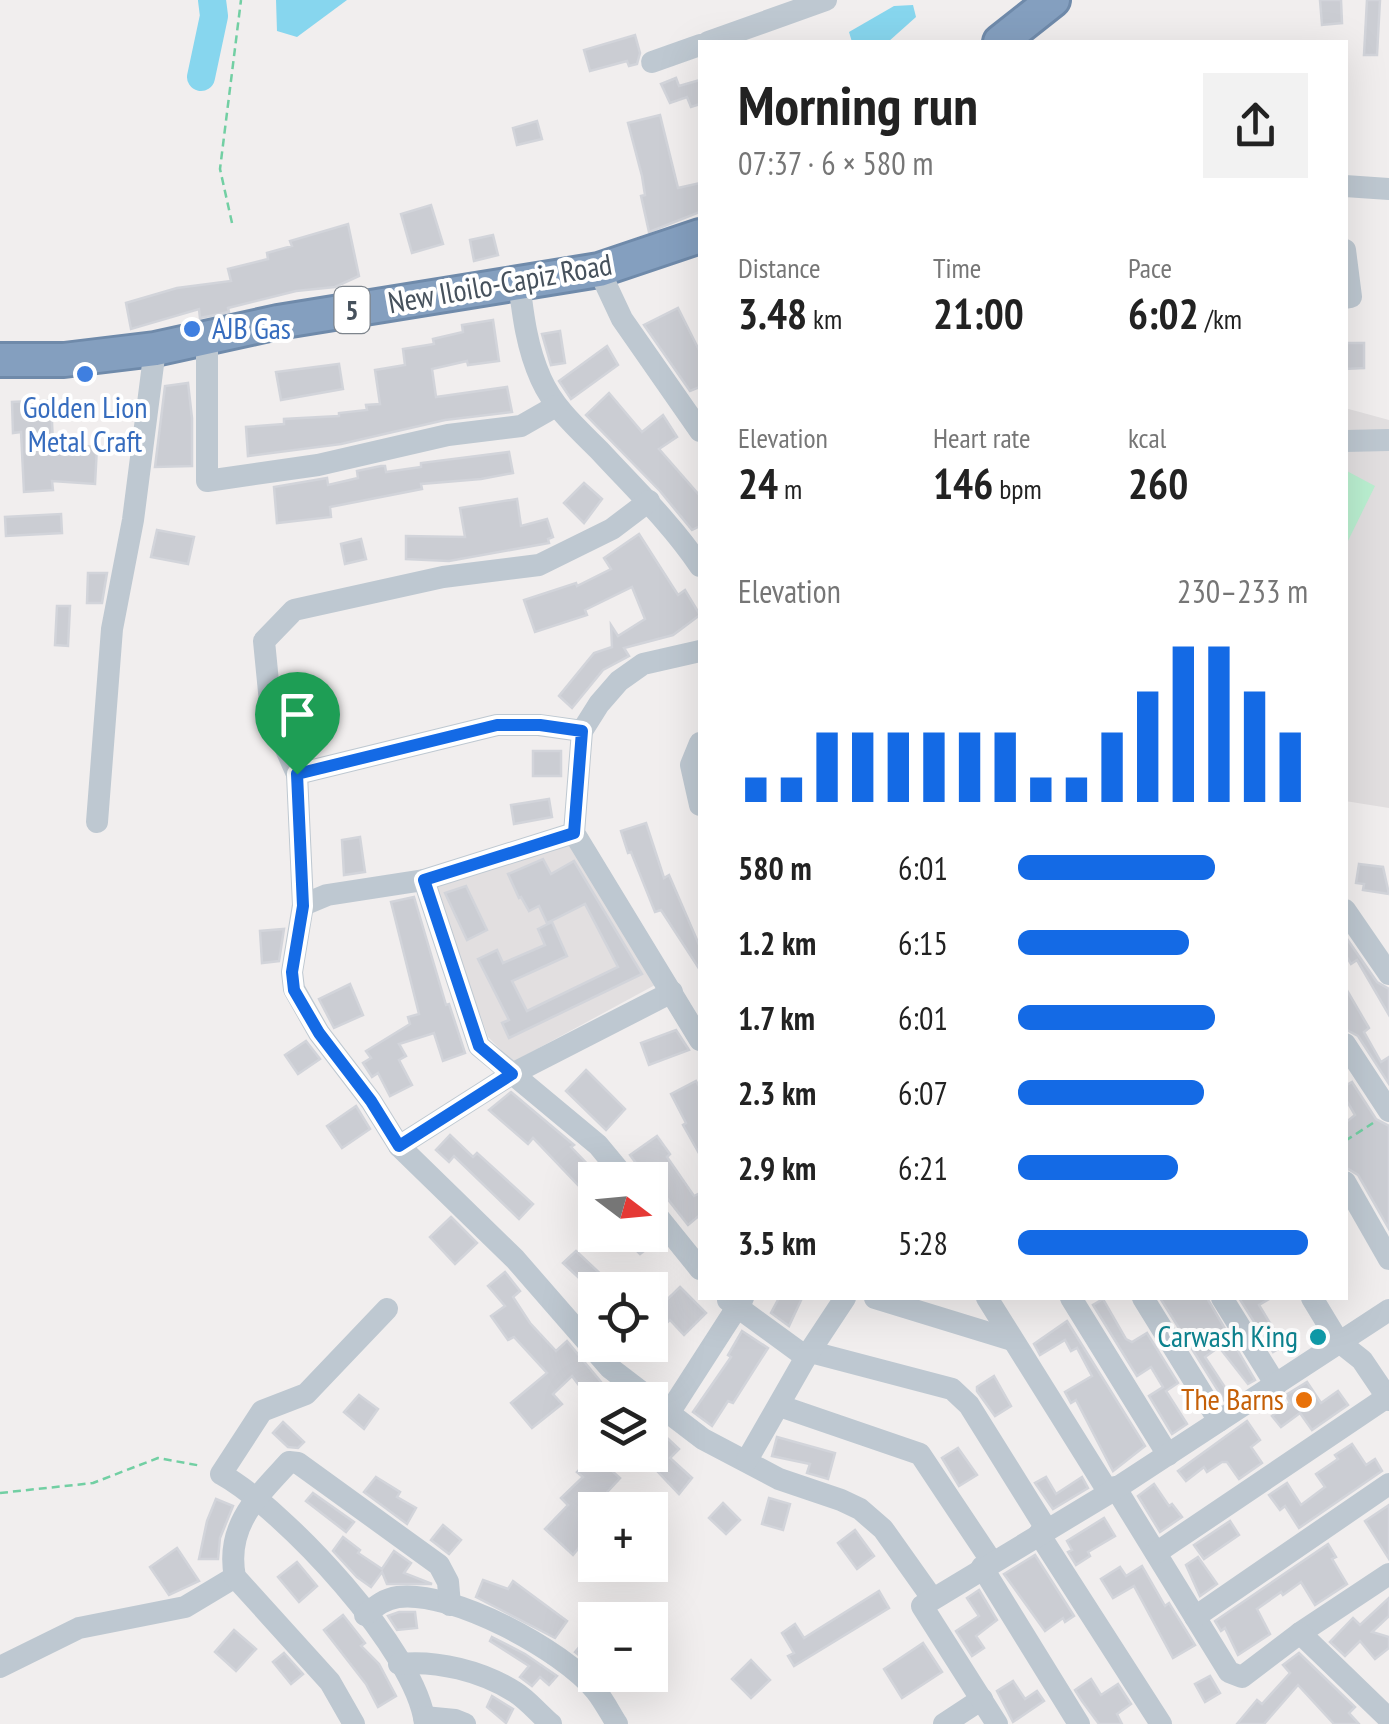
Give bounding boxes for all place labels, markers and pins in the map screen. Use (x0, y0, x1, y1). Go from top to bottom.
place label: AJB Gas (212, 308, 291, 347)
marker: AJB Gas (181, 318, 203, 340)
marker: Golden Lion Metal Craft (74, 363, 96, 385)
place label: Golden Lion Metal Craft (23, 387, 147, 460)
pin (255, 672, 340, 775)
place label: Carwash King (1158, 1316, 1298, 1355)
marker: Carwash King (1307, 1326, 1329, 1348)
place label: The Barns (1181, 1379, 1284, 1418)
marker: The Barns (1293, 1389, 1315, 1411)

